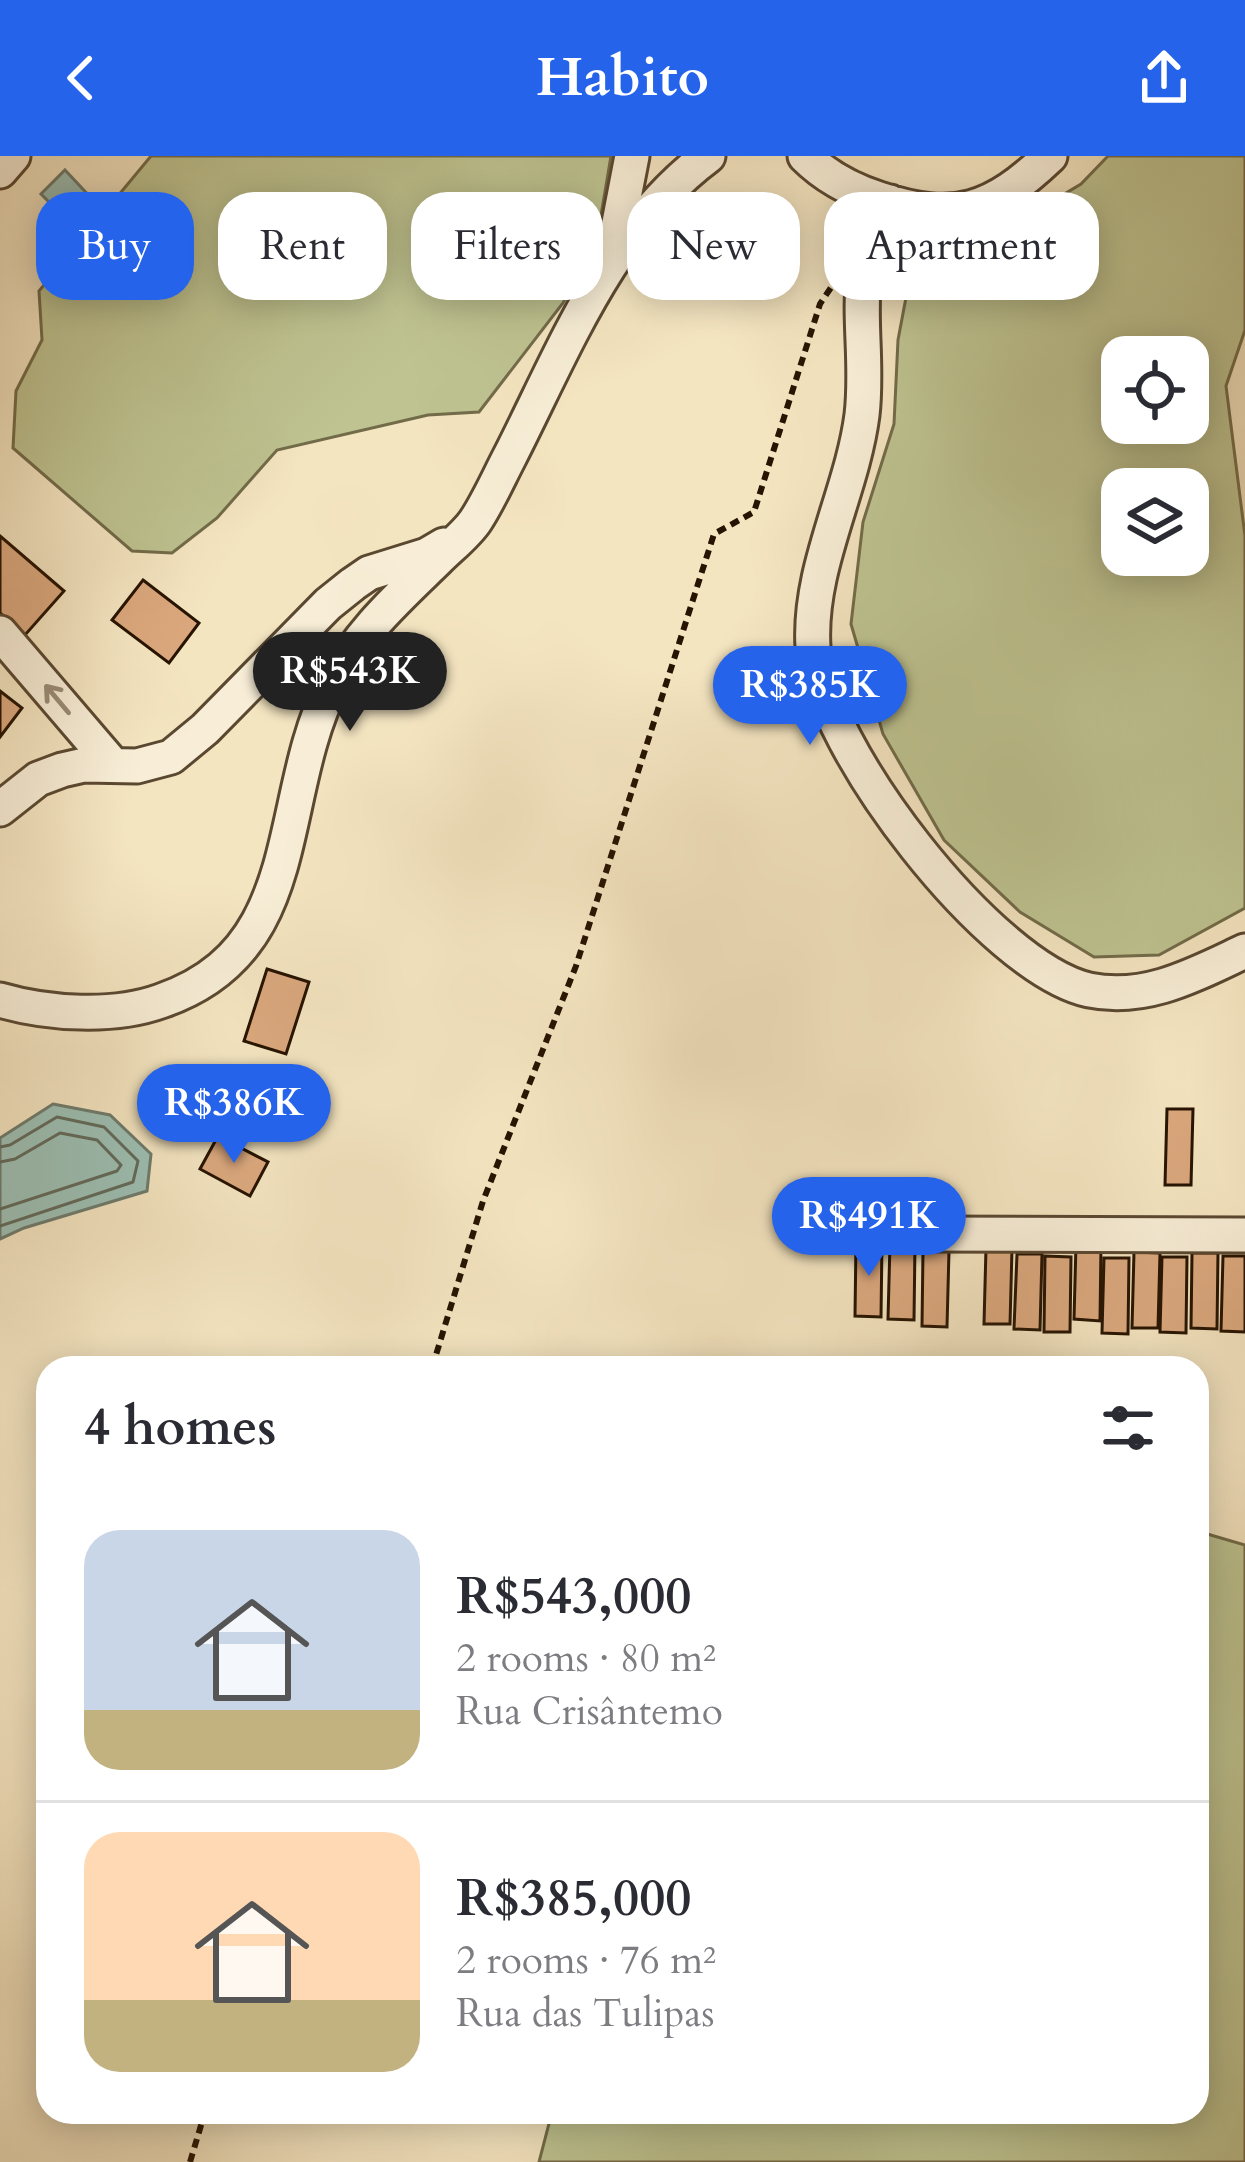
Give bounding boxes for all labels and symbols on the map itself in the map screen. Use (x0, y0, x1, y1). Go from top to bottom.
pin: R$543K (252, 632, 448, 734)
pin: R$385K (712, 646, 908, 748)
one-way arrow (43, 684, 71, 715)
pin: R$386K (136, 1064, 332, 1166)
pin: R$491K (771, 1177, 967, 1279)

